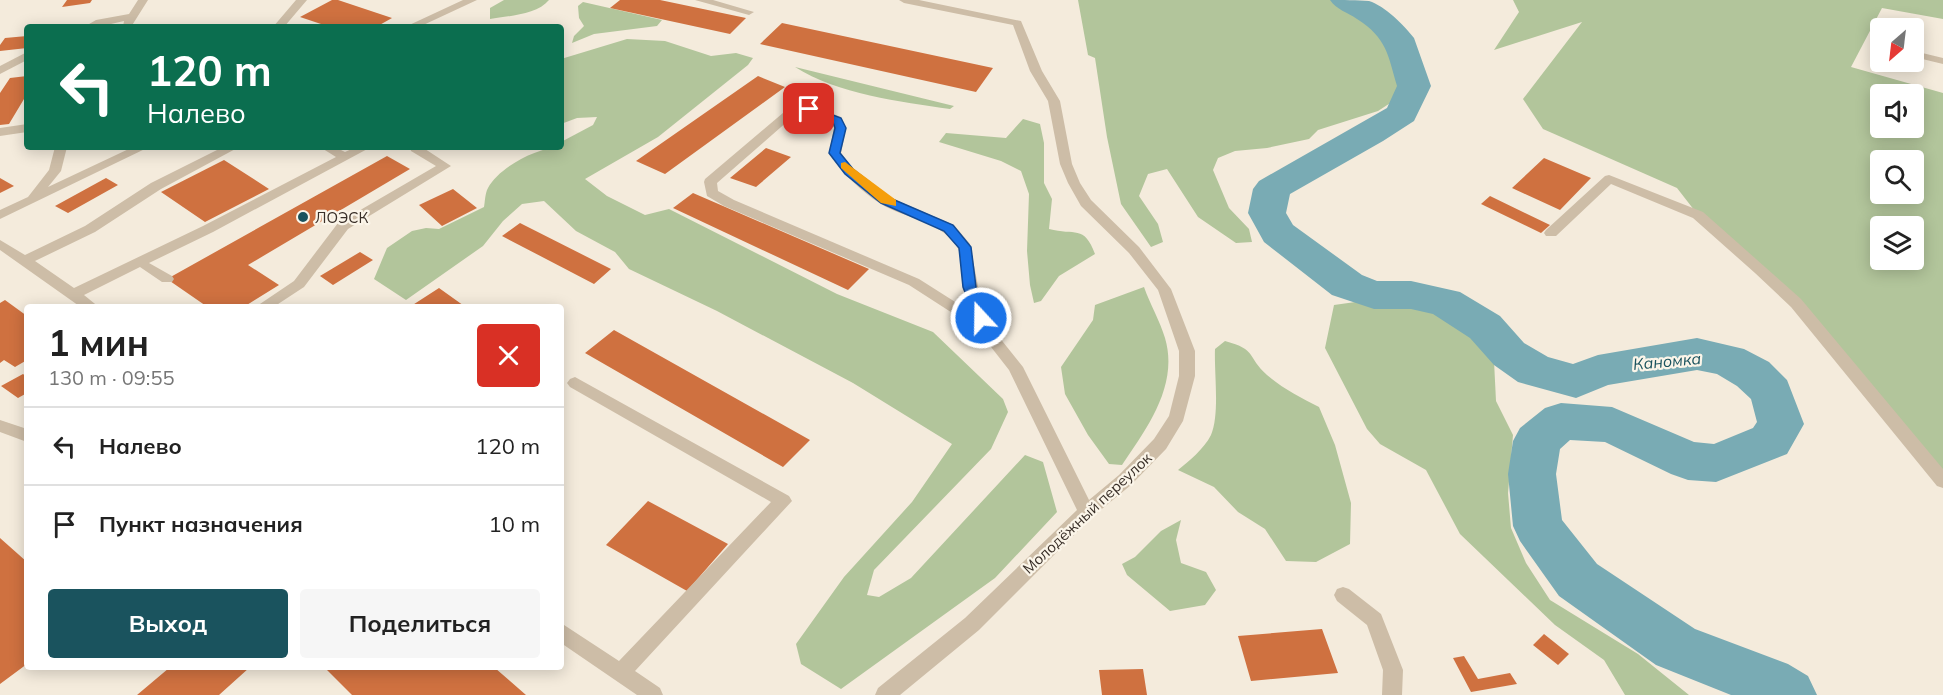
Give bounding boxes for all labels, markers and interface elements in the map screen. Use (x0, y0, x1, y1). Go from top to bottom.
north arrow (1870, 18, 1924, 72)
map controls (1870, 18, 1924, 270)
text: 120 m (147, 44, 272, 97)
icon: left (48, 48, 126, 126)
pin (783, 83, 834, 134)
button: sound (1870, 84, 1924, 138)
icon: arrive (792, 92, 825, 125)
text: Налево (147, 96, 246, 130)
button: search (1870, 150, 1924, 204)
place label: ЛОЭСК (315, 208, 369, 227)
marker: ЛОЭСК (296, 210, 310, 224)
button: layers (1870, 216, 1924, 270)
position arrow (949, 286, 1013, 350)
text: 1 мин (48, 320, 149, 365)
button: close (477, 324, 540, 387)
water label: Каномка (1632, 348, 1702, 374)
text: 130 m · 09:55 (48, 365, 174, 390)
icon: left (48, 430, 81, 463)
text: Налево (99, 432, 182, 460)
text: 120 m (475, 432, 540, 460)
street label: Молодёжный переулок (1019, 448, 1156, 578)
icon: arrive (48, 508, 81, 541)
text: Пункт назначения (99, 510, 303, 538)
text: 10 m (489, 510, 540, 538)
button: Выход (48, 589, 288, 658)
button: Поделиться (300, 589, 540, 658)

